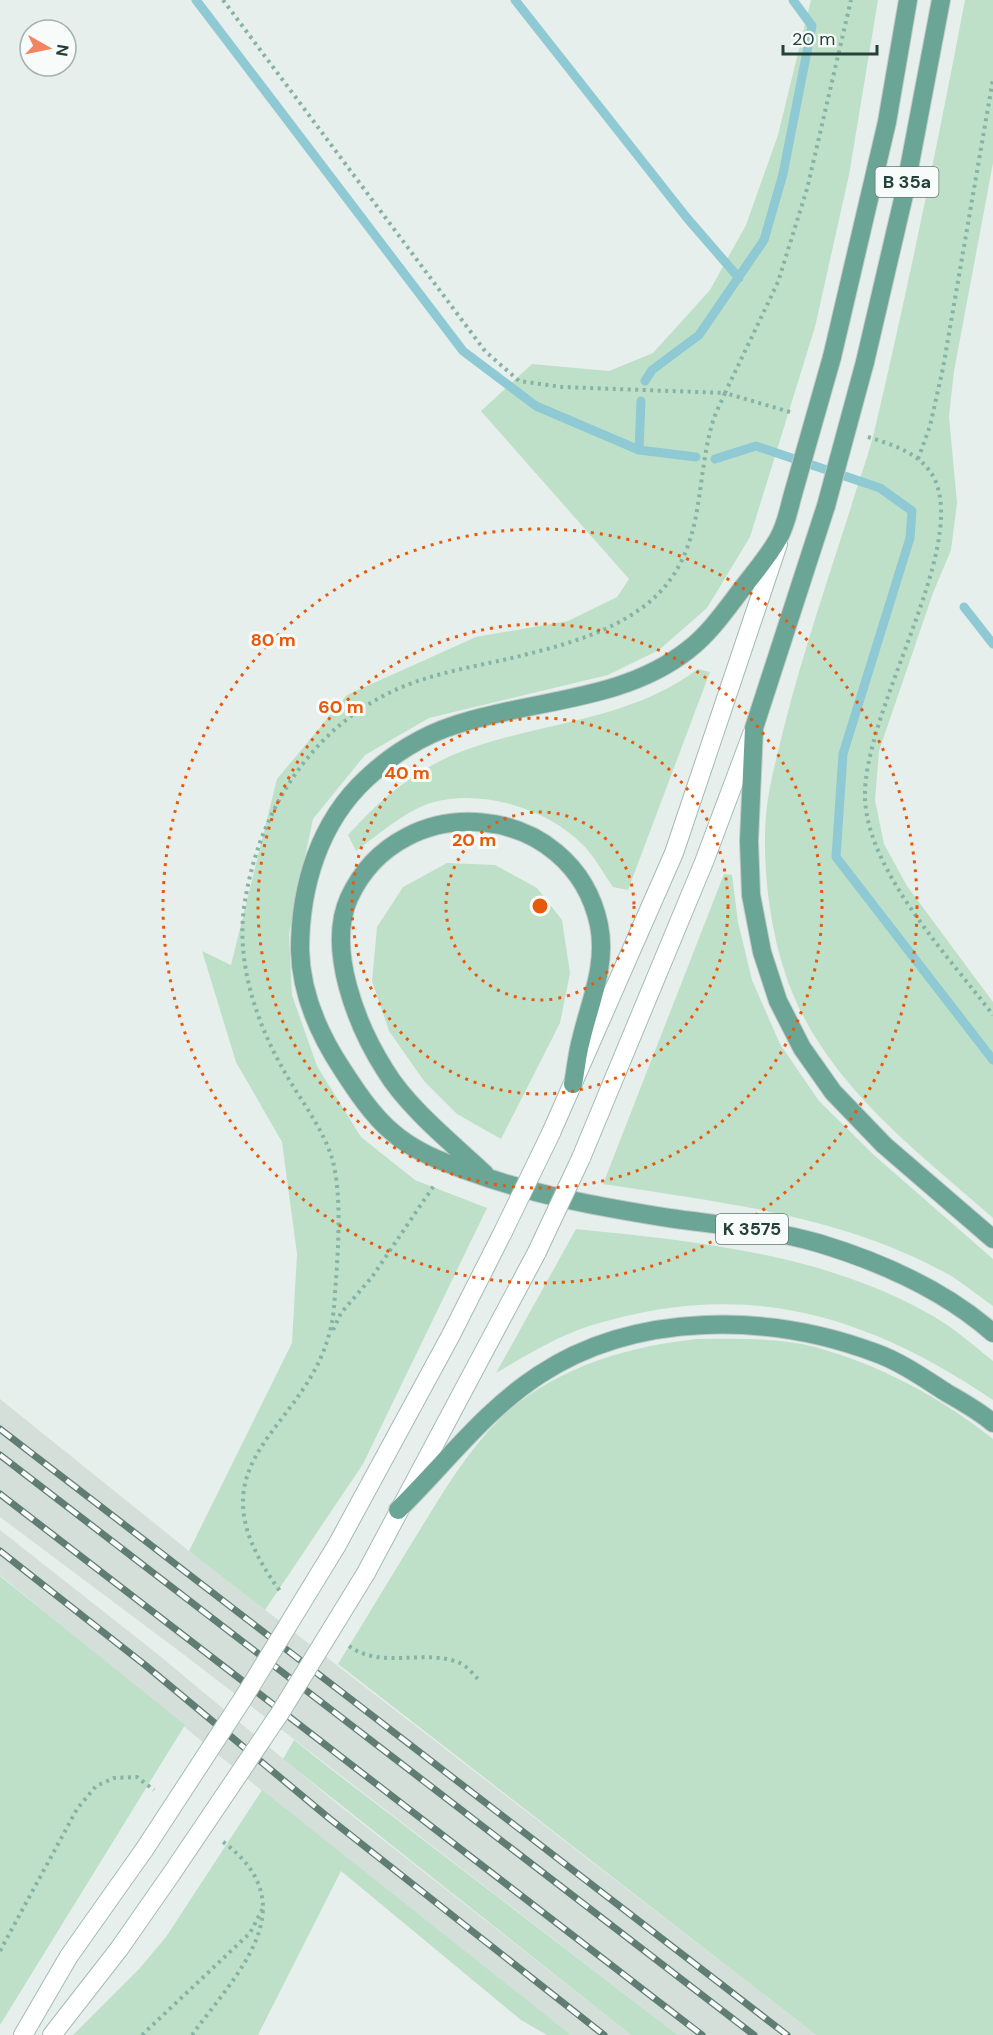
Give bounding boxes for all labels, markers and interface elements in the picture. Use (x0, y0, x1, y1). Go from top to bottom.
north arrow (18, 18, 78, 78)
scale bar (783, 18, 878, 56)
text: 20 m (792, 27, 835, 51)
text: N (51, 43, 74, 58)
road number: B 35a (876, 167, 938, 197)
text: 80 m (250, 628, 296, 652)
text: 60 m (318, 695, 364, 719)
text: 40 m (384, 761, 430, 785)
text: 20 m (452, 828, 496, 852)
centre of rings (530, 896, 550, 916)
road number: K 3575 (716, 1214, 788, 1244)

